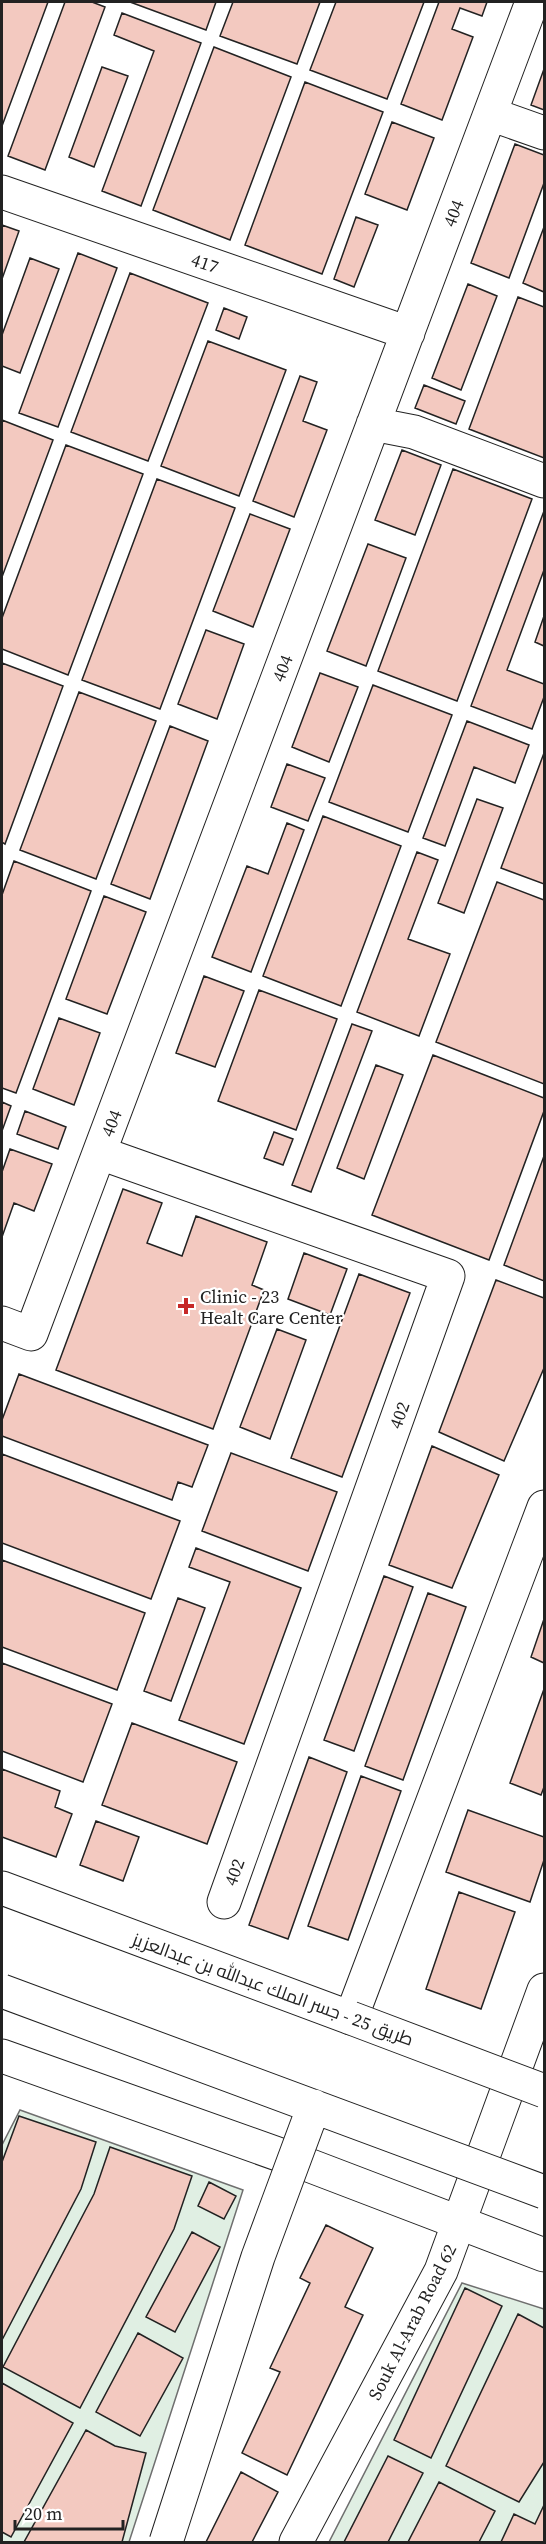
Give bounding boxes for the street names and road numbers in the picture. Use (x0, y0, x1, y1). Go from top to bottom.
street label: 404 (436, 196, 470, 230)
street label: 417 (188, 247, 222, 279)
street label: 404 (265, 651, 299, 685)
street label: 404 (94, 1106, 128, 1140)
street label: 402 (383, 1398, 415, 1432)
street label: 402 (218, 1855, 250, 1889)
street label: طريق 25 - جسر الملك عبدالله بن عبدالعزيز (128, 1926, 417, 2052)
street label: Souk Al-Arab Road 62 (362, 2240, 462, 2404)

